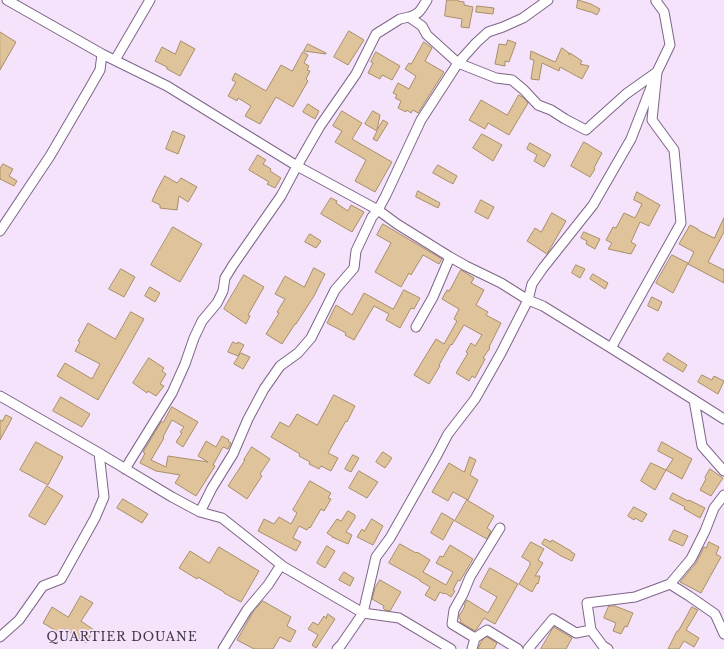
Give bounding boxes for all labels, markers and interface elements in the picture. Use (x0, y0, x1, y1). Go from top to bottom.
district label: QUARTIER DOUANE (46, 631, 198, 645)

